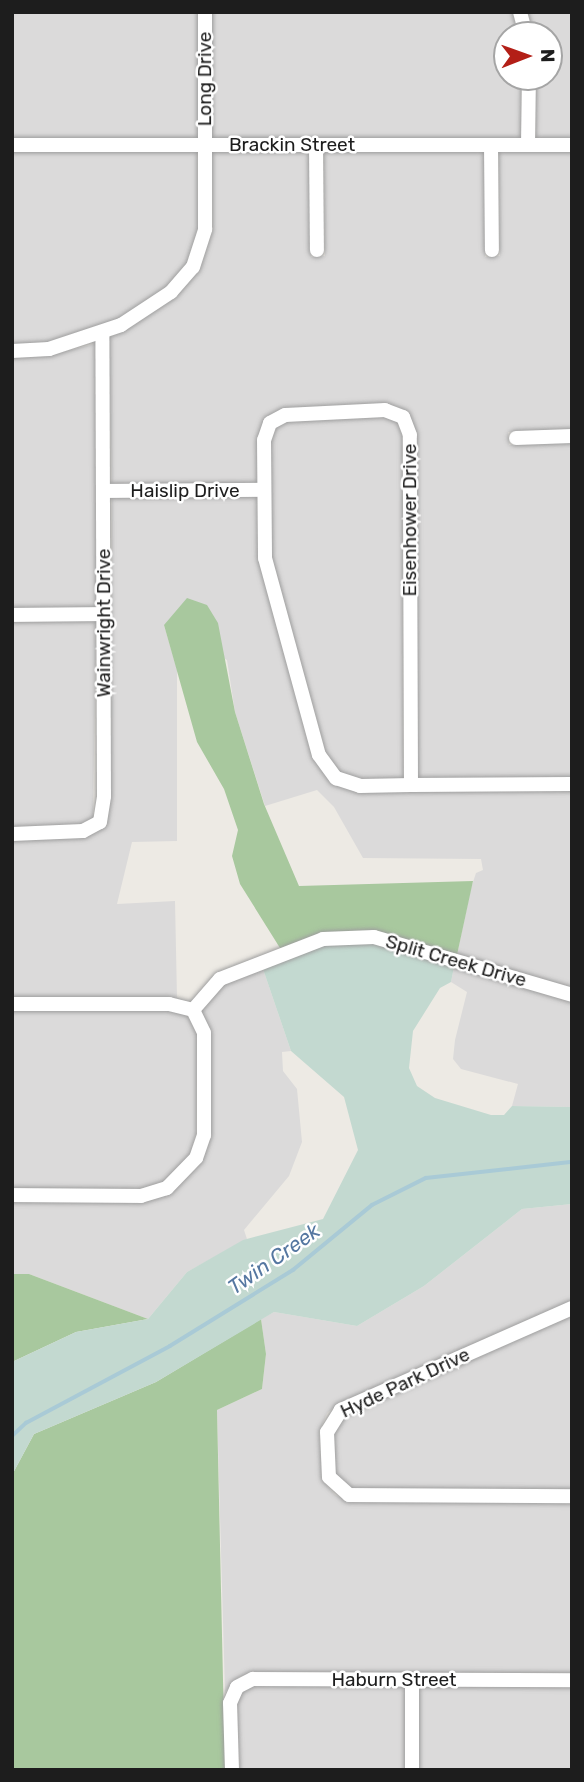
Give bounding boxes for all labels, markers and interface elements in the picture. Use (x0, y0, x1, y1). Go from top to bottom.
north arrow (493, 21, 563, 91)
street label: Long Drive (194, 32, 216, 126)
text: N (536, 49, 559, 63)
street label: Brackin Street (229, 134, 355, 156)
street label: Eisenhower Drive (399, 443, 421, 597)
street label: Haislip Drive (130, 480, 240, 502)
street label: Wainwright Drive (93, 549, 115, 697)
street label: Split Creek Drive (383, 930, 529, 992)
water label: Twin Creek (223, 1218, 325, 1300)
street label: Hyde Park Drive (337, 1343, 473, 1423)
street label: Haburn Street (331, 1669, 457, 1691)

